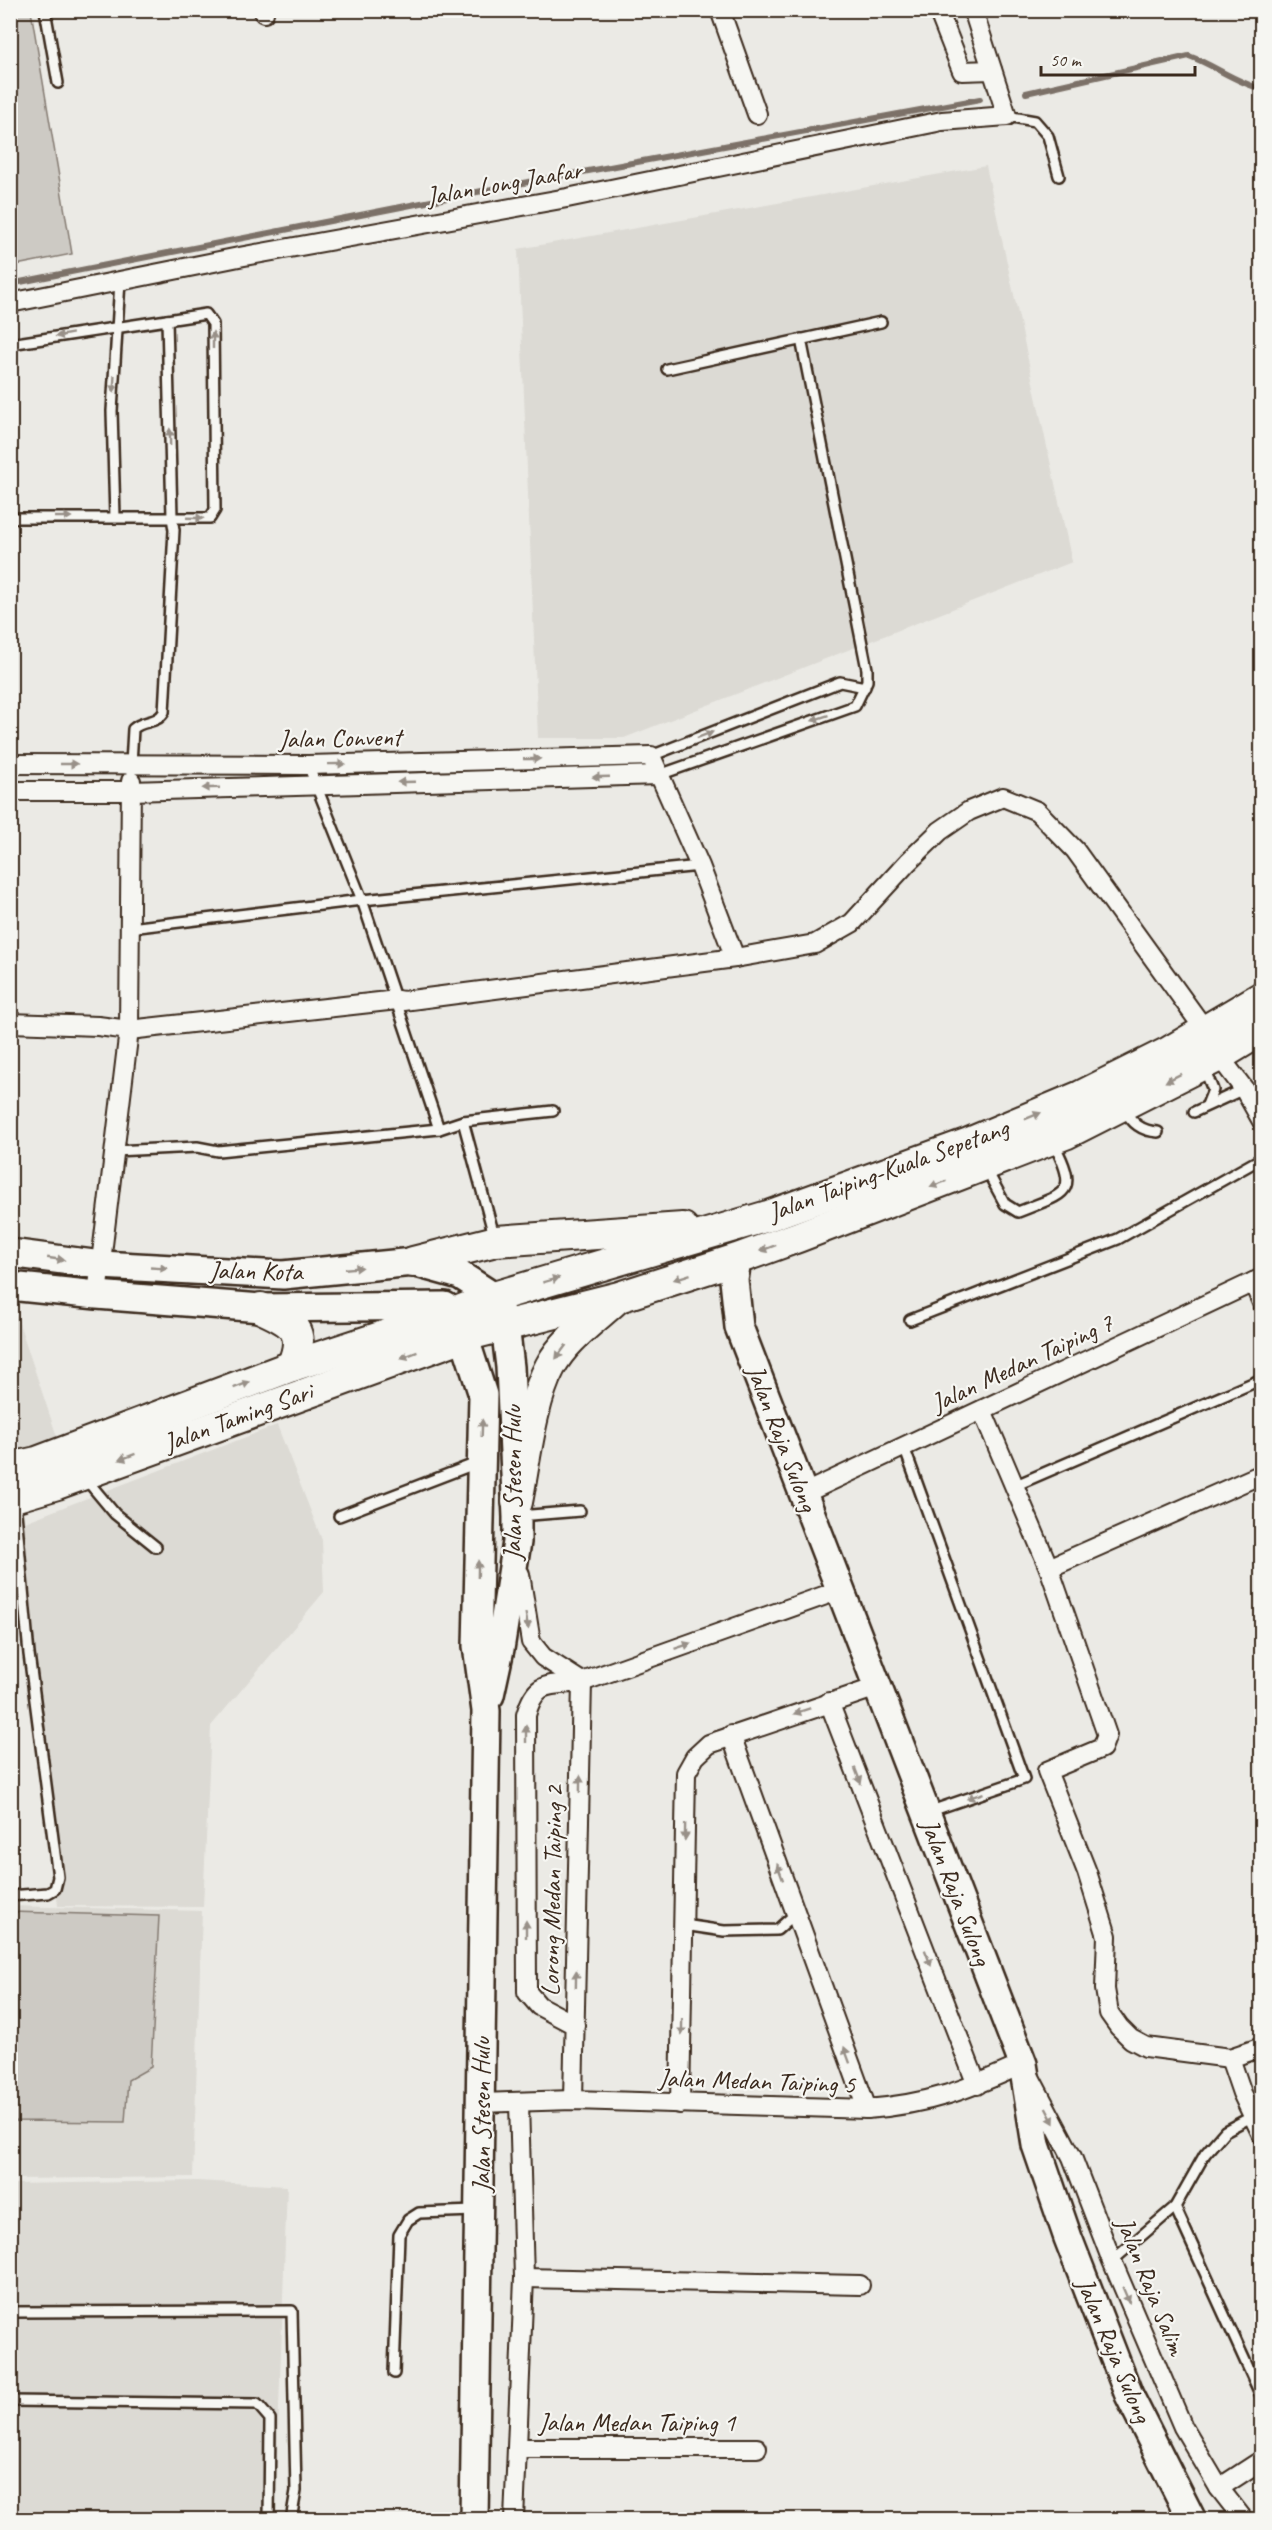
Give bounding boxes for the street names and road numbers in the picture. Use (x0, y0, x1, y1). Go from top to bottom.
street label: Jalan Long Jaafar (422, 153, 587, 213)
street label: Jalan Convent (276, 720, 405, 756)
street label: Jalan Taiping-Kuala Sepetang (762, 1111, 1014, 1229)
street label: Jalan Kota (207, 1254, 304, 1288)
street label: Jalan Medan Taiping 7 (924, 1306, 1119, 1420)
street label: Jalan Raja Sulong (738, 1358, 826, 1518)
street label: Jalan Taming Sari (157, 1374, 320, 1460)
street label: Jalan Stesen Hulu (496, 1404, 529, 1563)
street label: Lorong Medan Taiping 2 (534, 1783, 570, 1997)
street label: Jalan Raja Sulong (912, 1812, 1000, 1972)
street label: Jalan Stesen Hulu (465, 2036, 498, 2195)
street label: Jalan Medan Taiping 5 (656, 2061, 857, 2101)
street label: Jalan Raja Salim (1108, 2210, 1194, 2362)
street label: Jalan Raja Sulong (1068, 2271, 1160, 2429)
street label: Jalan Medan Taiping 1 (537, 2406, 737, 2439)

